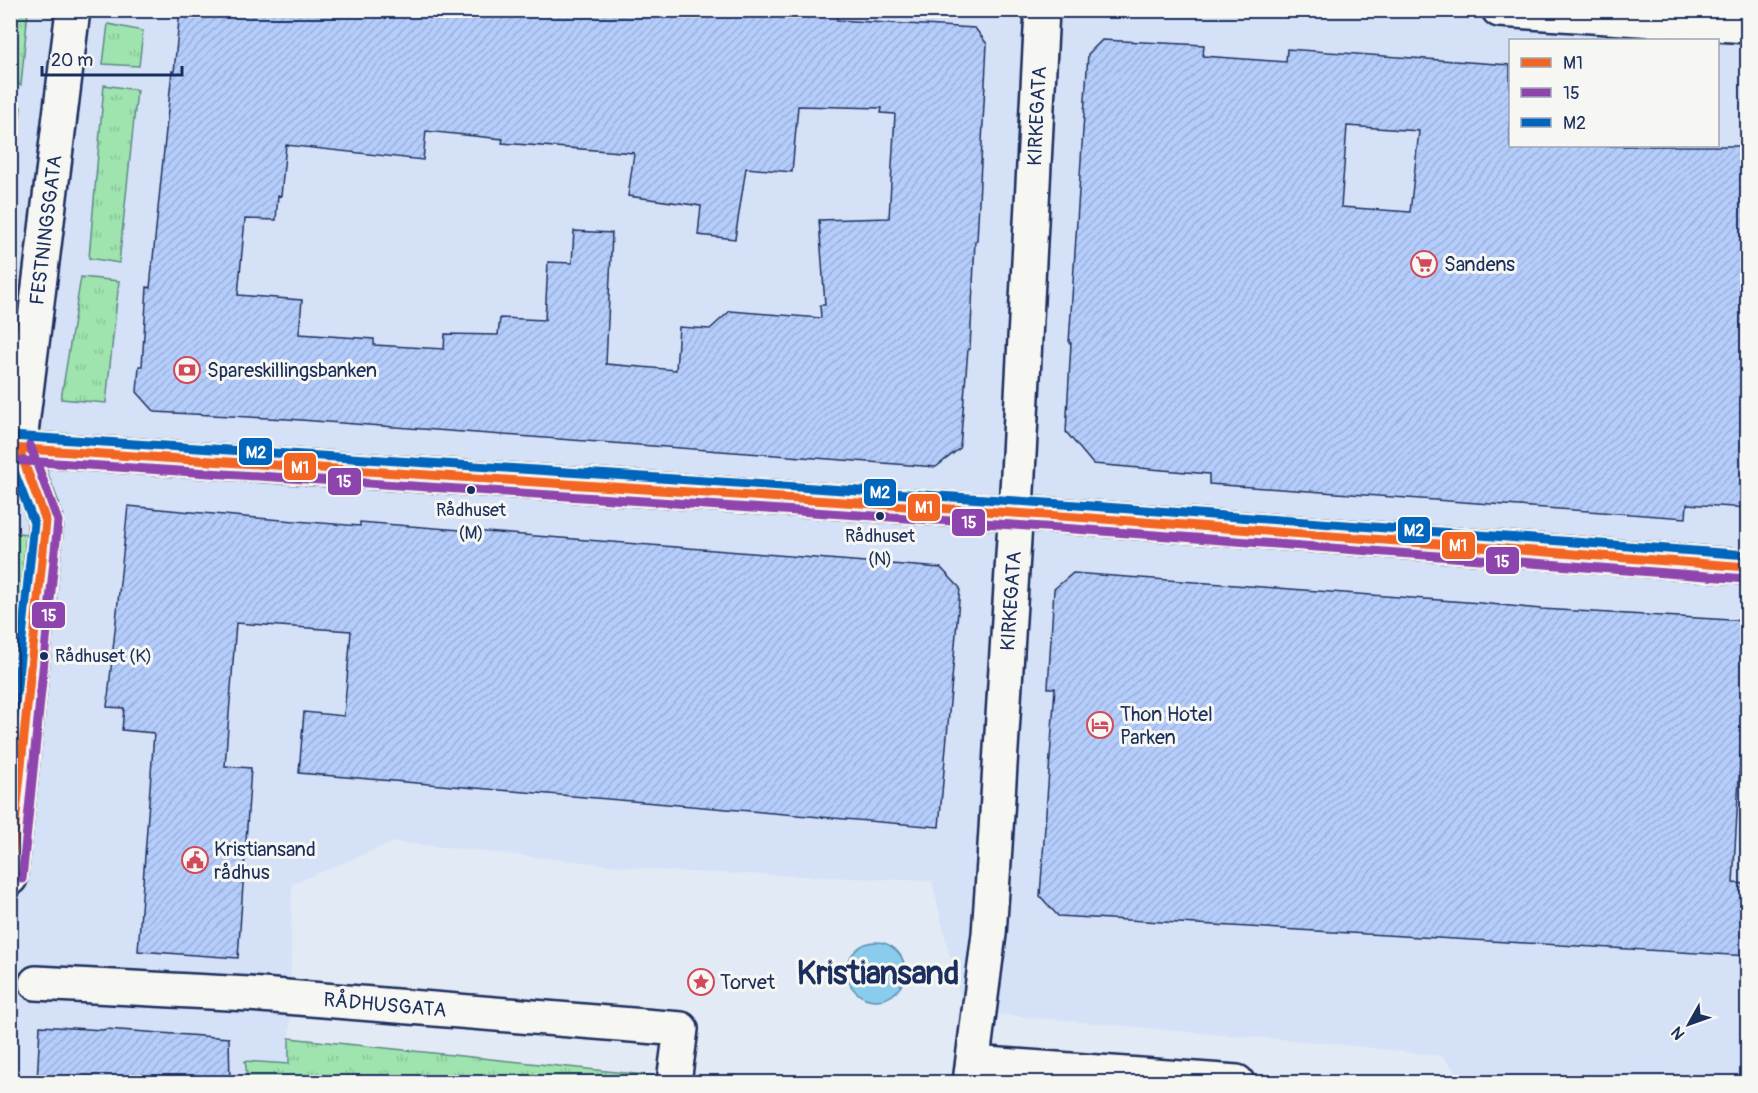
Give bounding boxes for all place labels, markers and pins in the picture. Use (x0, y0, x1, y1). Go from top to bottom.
supermarket icon: Sandens (1409, 249, 1439, 279)
place label: Sandens (1444, 252, 1515, 277)
bank icon: Spareskillingsbanken (172, 355, 202, 385)
place label: Spareskillingsbanken (207, 358, 377, 383)
marker: Rådhuset (M) (465, 484, 477, 496)
place label: Rådhuset (M) (436, 499, 507, 545)
marker: Rådhuset (N) (874, 510, 886, 522)
place label: Rådhuset (N) (845, 525, 916, 571)
place label: Rådhuset (K) (55, 645, 152, 668)
marker: Rådhuset (K) (38, 650, 50, 662)
place label: Thon Hotel Parken (1120, 702, 1213, 750)
hotel icon: Thon Hotel Parken (1085, 710, 1115, 740)
place label: Kristiansand rådhus (214, 837, 316, 885)
public building icon: Kristiansand rådhus (180, 845, 210, 875)
place icon: Torvet (686, 967, 716, 997)
place label: Torvet (720, 970, 776, 995)

